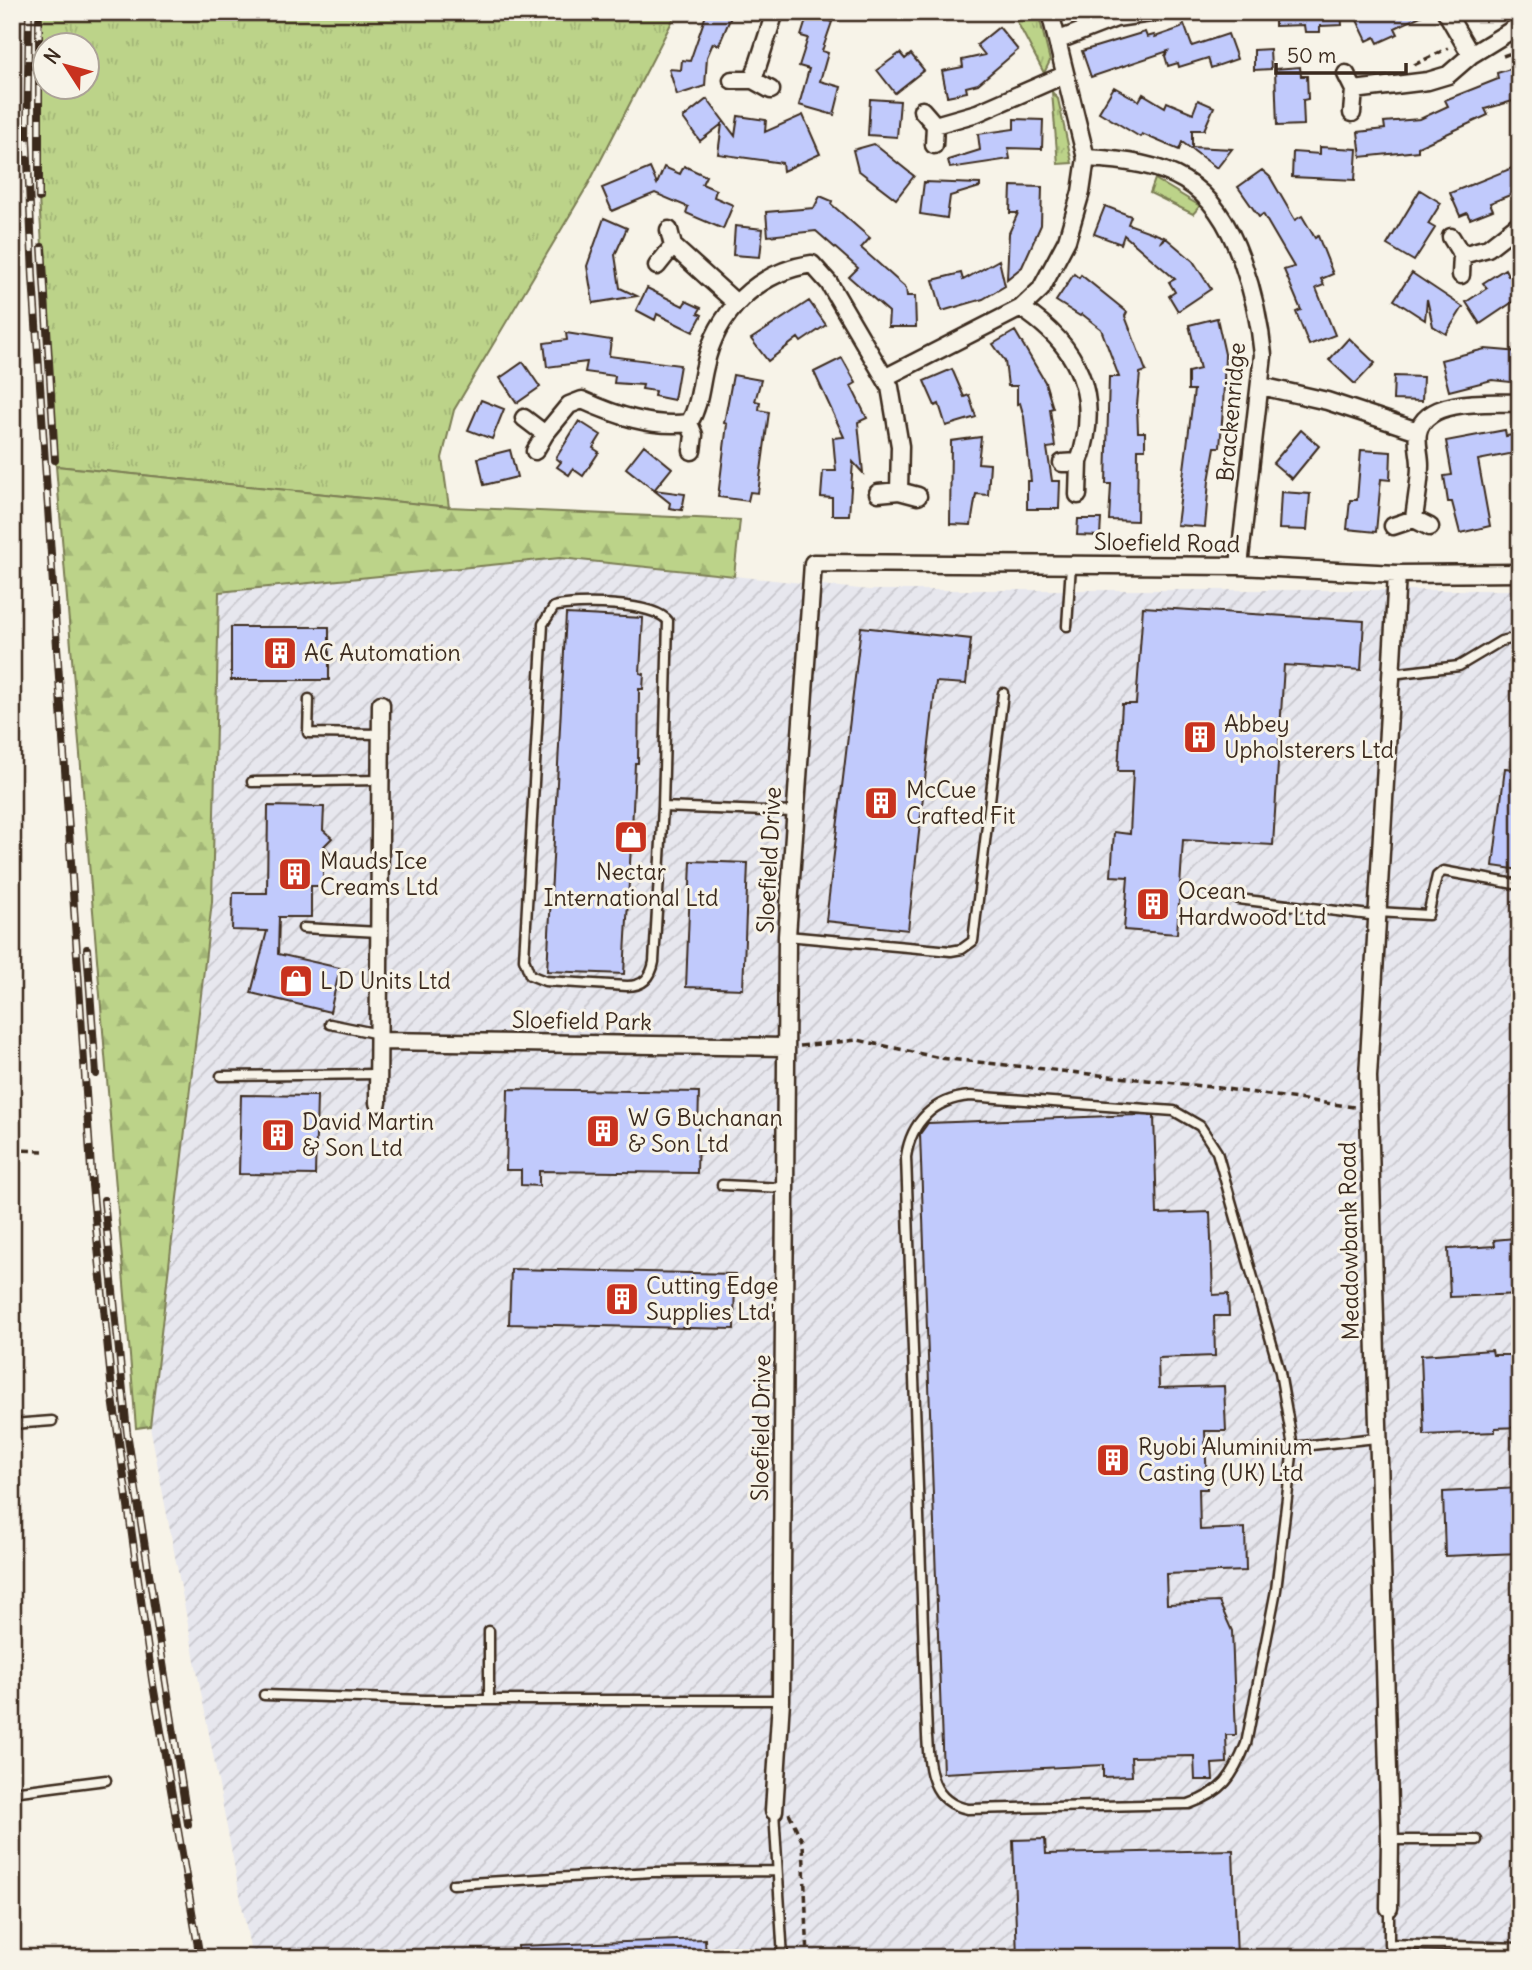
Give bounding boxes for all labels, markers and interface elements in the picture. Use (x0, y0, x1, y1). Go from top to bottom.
north arrow (32, 32, 102, 102)
scale bar (1276, 32, 1406, 76)
text: 50 m (1287, 42, 1336, 69)
text: N (39, 44, 66, 68)
street label: Brackenridge (1210, 341, 1251, 483)
street label: Sloefield Road (1094, 527, 1240, 558)
building icon: AC Automation (261, 634, 299, 672)
place label: AC Automation (304, 638, 461, 667)
place label: Abbey Upholsterers Ltd (1224, 709, 1394, 764)
building icon: Abbey Upholsterers Ltd (1181, 718, 1219, 756)
place label: McCue Crafted Fit (906, 775, 1016, 830)
building icon: McCue Crafted Fit (862, 784, 900, 822)
street label: Sloefield Drive (750, 786, 787, 934)
shop icon: Nectar International Ltd (612, 818, 650, 856)
place label: Mauds Ice Creams Ltd (320, 846, 439, 901)
building icon: Mauds Ice Creams Ltd (276, 855, 314, 893)
place label: Nectar International Ltd (544, 857, 718, 912)
place label: Ocean Hardwood Ltd (1178, 876, 1327, 931)
building icon: Ocean Hardwood Ltd (1134, 885, 1172, 923)
shop icon: L D Units Ltd (277, 962, 315, 1000)
place label: L D Units Ltd (320, 966, 451, 995)
street label: Sloefield Park (512, 1005, 652, 1036)
place label: W G Buchanan & Son Ltd (628, 1103, 783, 1158)
place label: David Martin & Son Ltd (302, 1107, 434, 1162)
building icon: W G Buchanan & Son Ltd (584, 1112, 622, 1150)
building icon: David Martin & Son Ltd (259, 1116, 297, 1154)
street label: Meadowbank Road (1332, 1141, 1365, 1341)
place label: Cutting Edge Supplies Ltd' (646, 1271, 778, 1326)
building icon: Cutting Edge Supplies Ltd' (603, 1280, 641, 1318)
street label: Sloefield Drive (745, 1354, 776, 1502)
place label: Ryobi Aluminium Casting (UK) Ltd (1138, 1432, 1313, 1487)
building icon: Ryobi Aluminium Casting (UK) Ltd (1094, 1441, 1132, 1479)

